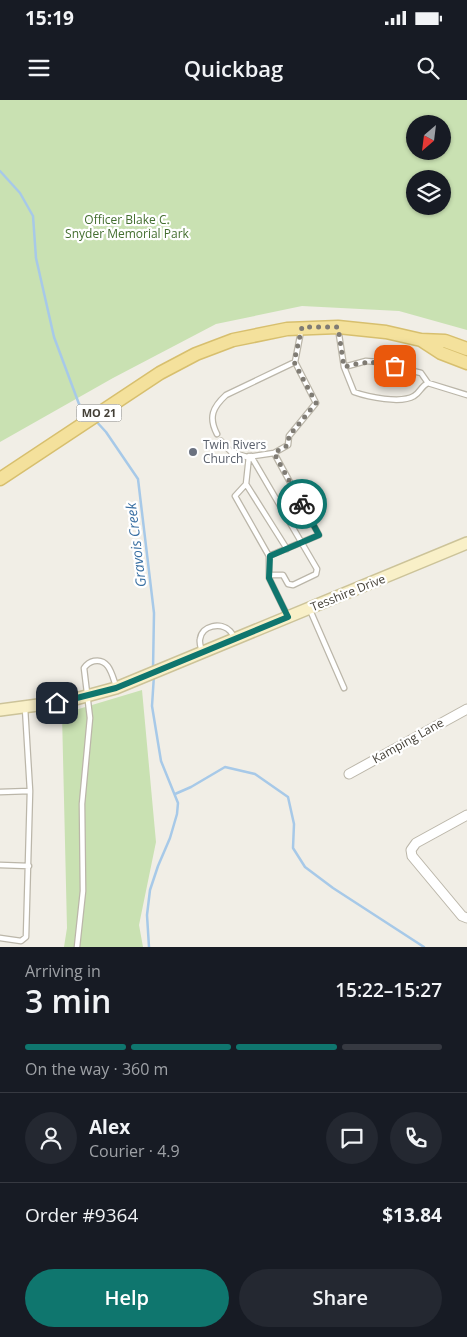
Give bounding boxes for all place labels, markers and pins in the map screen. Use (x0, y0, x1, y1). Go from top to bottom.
pin (374, 345, 416, 387)
place label: Twin Rivers Church (203, 436, 266, 467)
marker: Twin Rivers Church (187, 446, 199, 458)
pin (36, 682, 78, 724)

